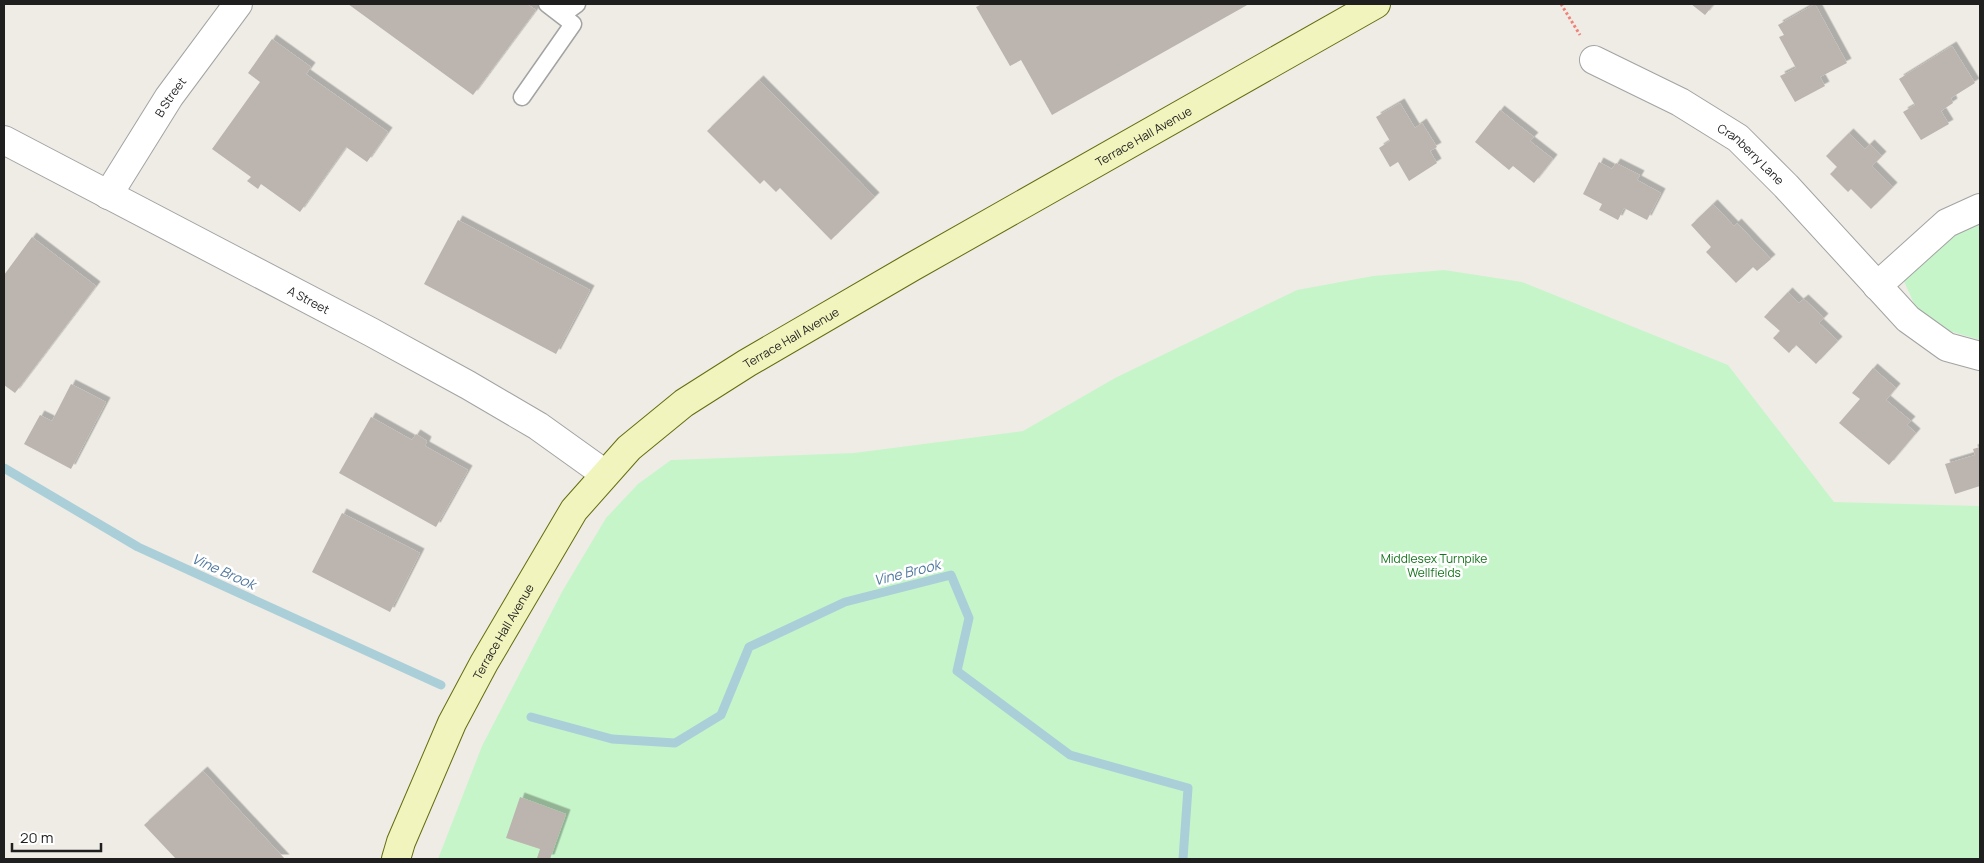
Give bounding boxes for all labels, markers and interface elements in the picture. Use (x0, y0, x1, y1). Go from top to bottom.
street label: B Street (150, 73, 190, 120)
street label: Terrace Hall Avenue (1092, 102, 1195, 170)
street label: Cranberry Lane (1714, 119, 1788, 188)
street label: A Street (285, 281, 333, 318)
street label: Terrace Hall Avenue (740, 303, 842, 372)
water label: Vine Brook (189, 549, 261, 594)
park label: Middlesex Turnpike Wellfields (1381, 550, 1487, 581)
water label: Vine Brook (872, 554, 944, 589)
street label: Terrace Hall Avenue (468, 580, 537, 682)
scale bar (12, 820, 101, 852)
text: 20 m (20, 827, 53, 848)

